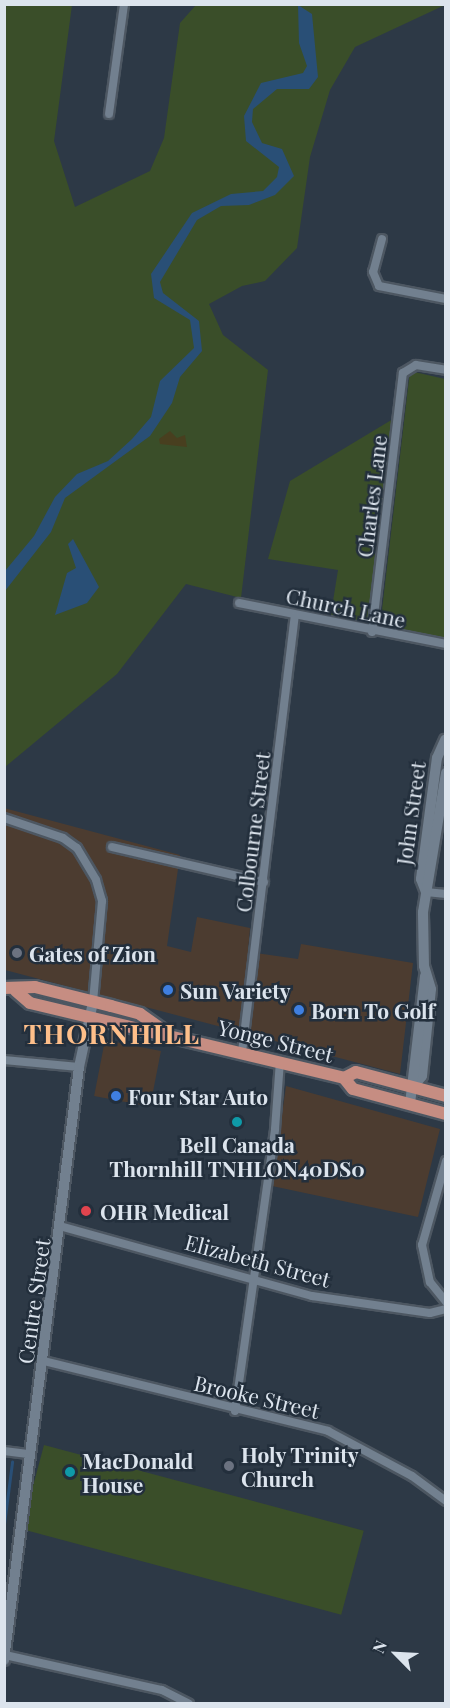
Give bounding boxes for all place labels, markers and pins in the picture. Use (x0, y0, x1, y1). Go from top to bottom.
place label: Gates of Zion (29, 940, 156, 966)
marker: Gates of Zion (10, 946, 24, 960)
place label: Sun Variety (180, 977, 291, 1003)
marker: Sun Variety (161, 983, 175, 997)
place label: Born To Golf (311, 997, 436, 1023)
marker: Born To Golf (292, 1003, 306, 1017)
place label: Four Star Auto (128, 1083, 270, 1109)
marker: Four Star Auto (109, 1089, 123, 1103)
marker: Bell Canada Thornhill TNHLON40DS0 (230, 1115, 244, 1129)
place label: Bell Canada Thornhill TNHLON40DS0 (109, 1131, 365, 1181)
place label: OHR Medical (100, 1198, 229, 1224)
marker: OHR Medical (77, 1202, 95, 1220)
place label: Holy Trinity Church (241, 1441, 360, 1491)
place label: MacDonald House (82, 1447, 193, 1497)
marker: Holy Trinity Church (222, 1459, 236, 1473)
marker: MacDonald House (63, 1465, 77, 1479)

